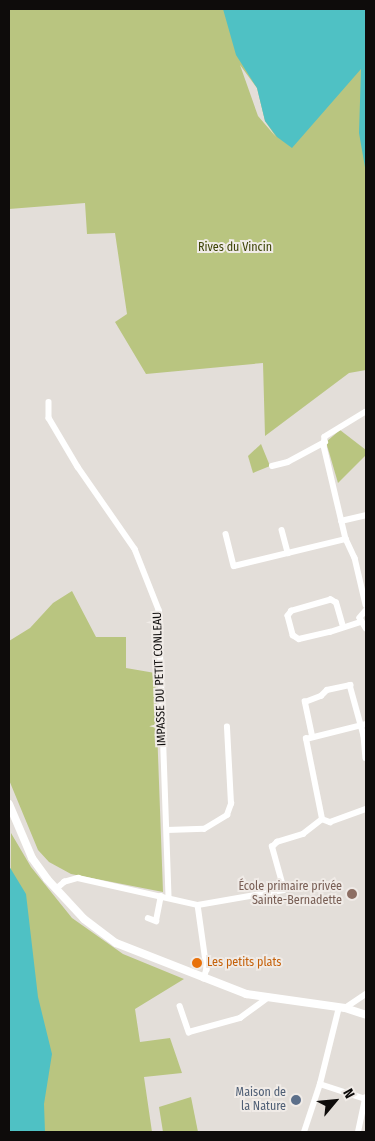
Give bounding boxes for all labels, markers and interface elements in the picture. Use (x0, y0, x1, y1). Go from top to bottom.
park label: Rives du Vincin (198, 241, 272, 255)
street label: IMPASSE DU PETIT CONLEAU (150, 612, 170, 746)
place label: École primaire privée Sainte-Bernadette (238, 880, 342, 908)
marker: École primaire privée Sainte-Bernadette (346, 888, 358, 900)
place label: Les petits plats (207, 956, 281, 970)
marker: Les petits plats (191, 957, 203, 969)
north arrow (310, 1076, 360, 1126)
place label: Maison de la Nature (236, 1086, 286, 1114)
text: N (339, 1086, 358, 1101)
marker: Maison de la Nature (290, 1094, 302, 1106)

